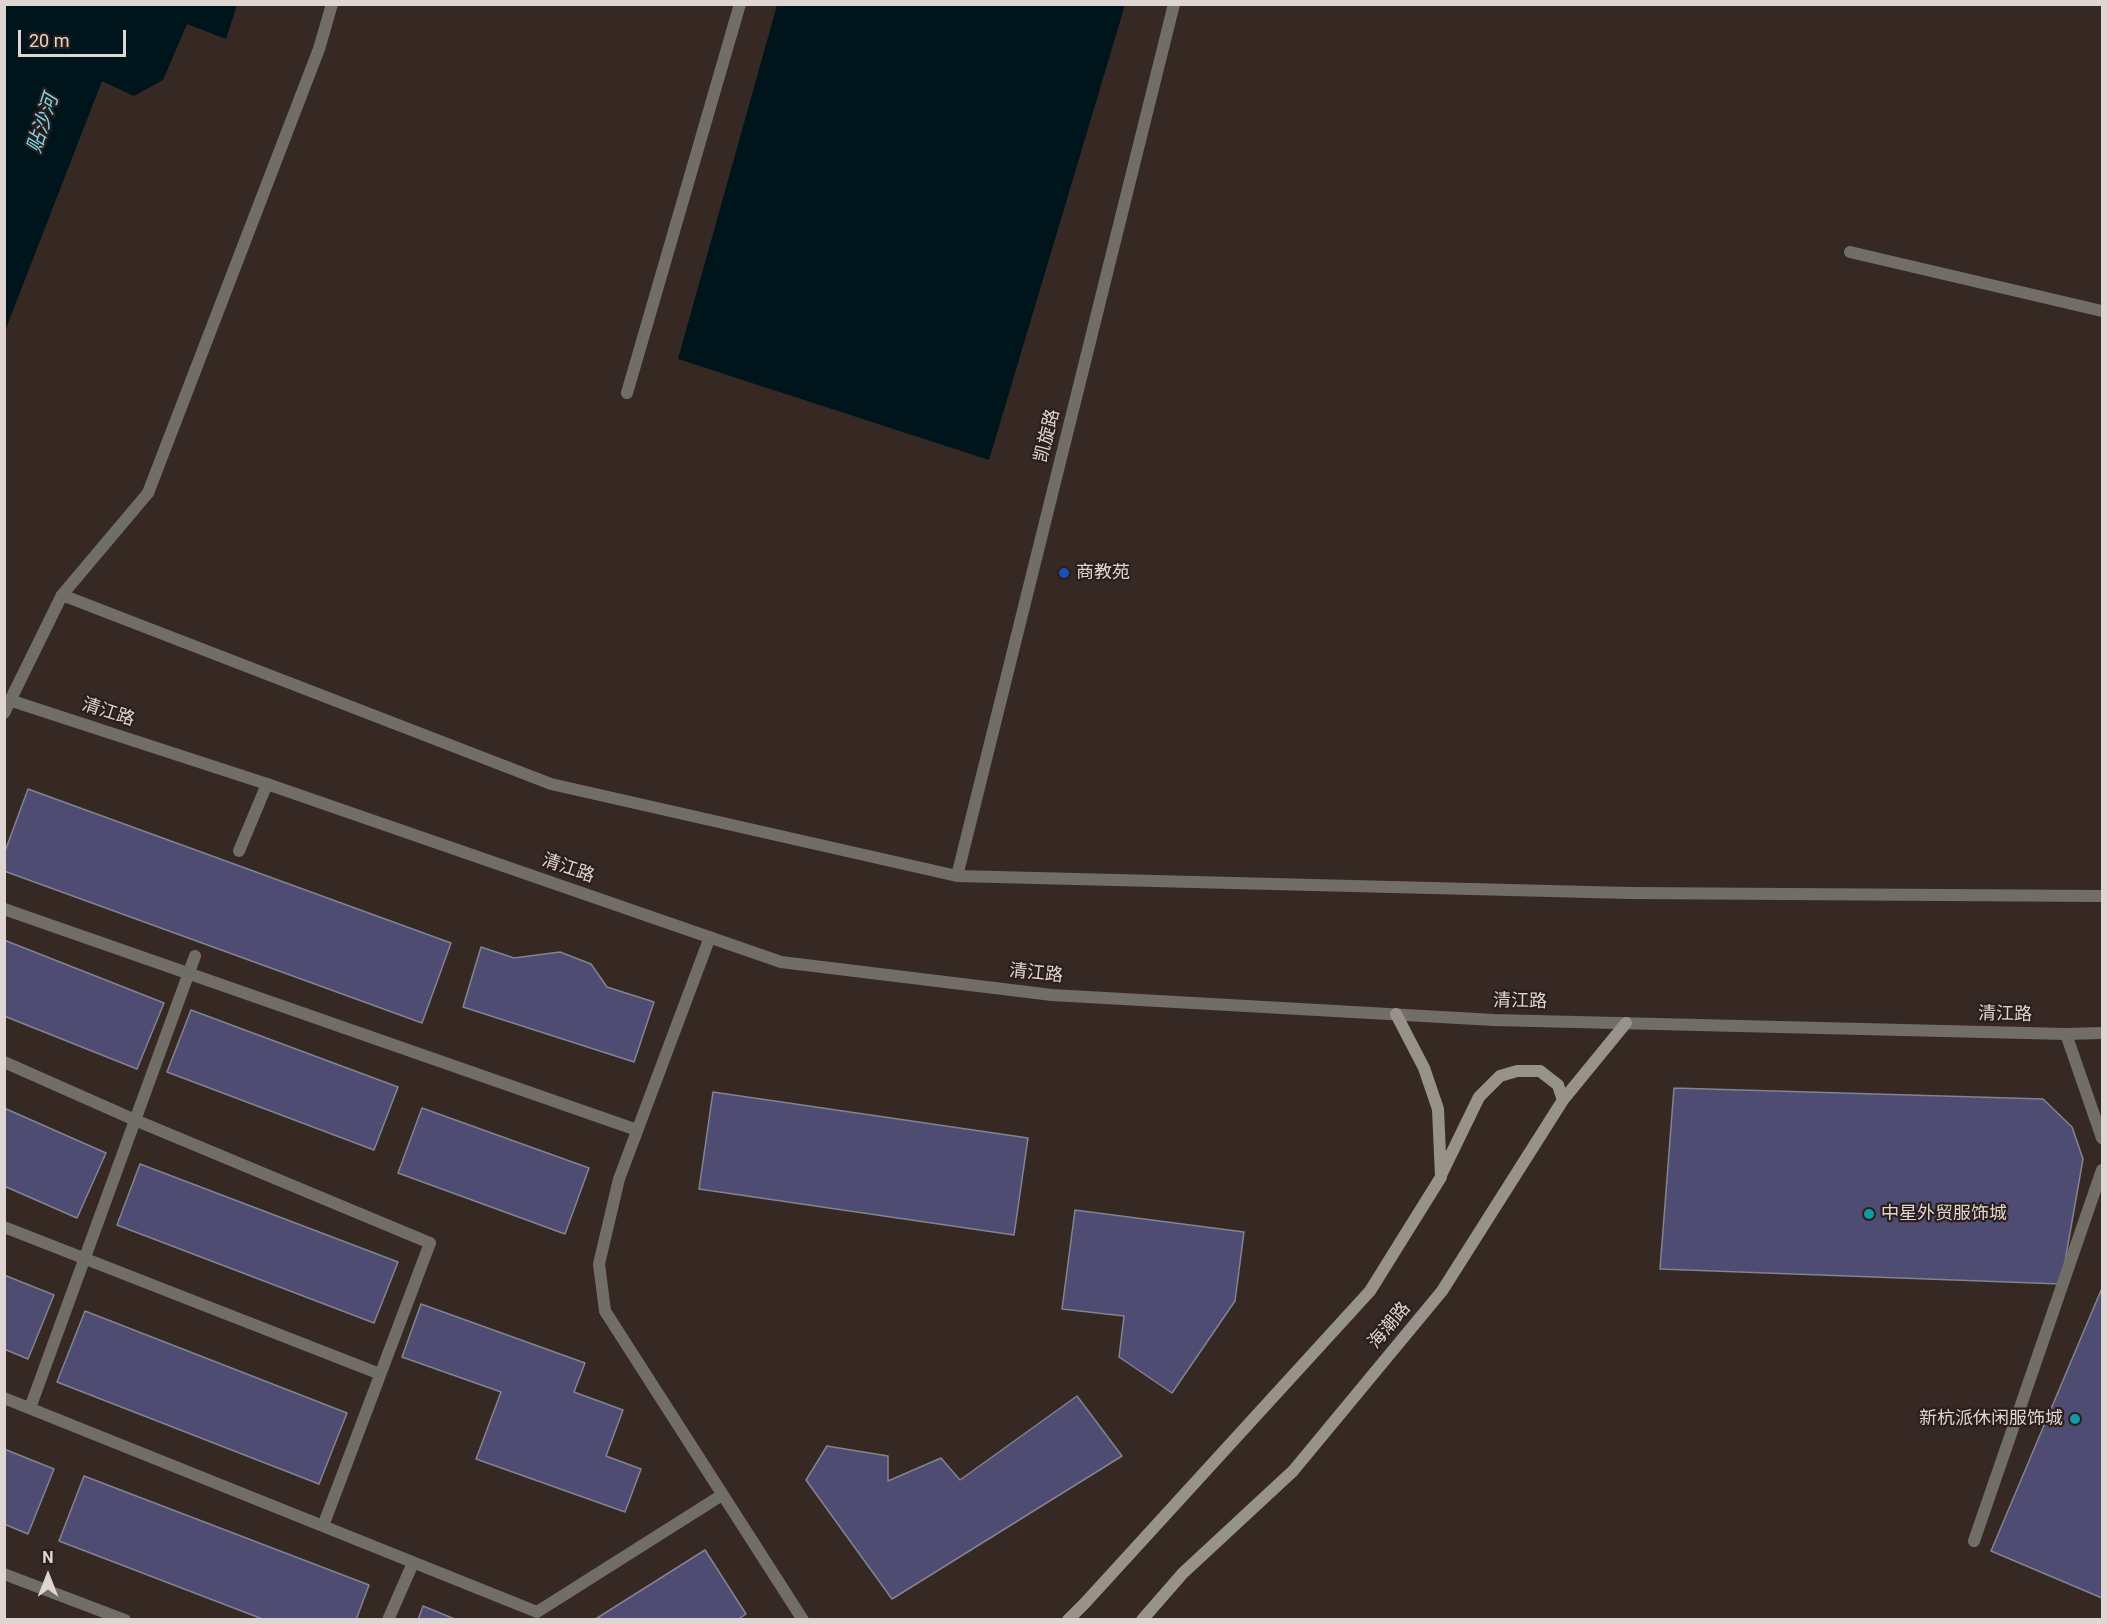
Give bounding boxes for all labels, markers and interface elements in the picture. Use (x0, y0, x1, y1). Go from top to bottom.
scale bar (21, 18, 129, 56)
text: 20 m (29, 30, 69, 51)
water label: 贴沙河 (23, 92, 65, 156)
street label: 凯旋路 (1031, 407, 1065, 465)
place label: 商教苑 (1076, 562, 1130, 584)
marker: 商教苑 (1057, 566, 1071, 580)
street label: 清江路 (79, 694, 137, 732)
street label: 清江路 (539, 850, 597, 888)
street label: 清江路 (1008, 960, 1064, 988)
street label: 清江路 (1493, 991, 1547, 1013)
street label: 清江路 (1978, 1004, 2032, 1026)
place label: 中星外贸服饰城 (1881, 1203, 2007, 1225)
marker: 中星外贸服饰城 (1862, 1207, 1876, 1221)
street label: 海潮路 (1364, 1298, 1416, 1354)
place label: 新杭派休闲服饰城 (1919, 1408, 2063, 1430)
marker: 新杭派休闲服饰城 (2068, 1412, 2082, 1426)
north arrow (18, 1546, 78, 1606)
text: N (42, 1548, 54, 1567)

